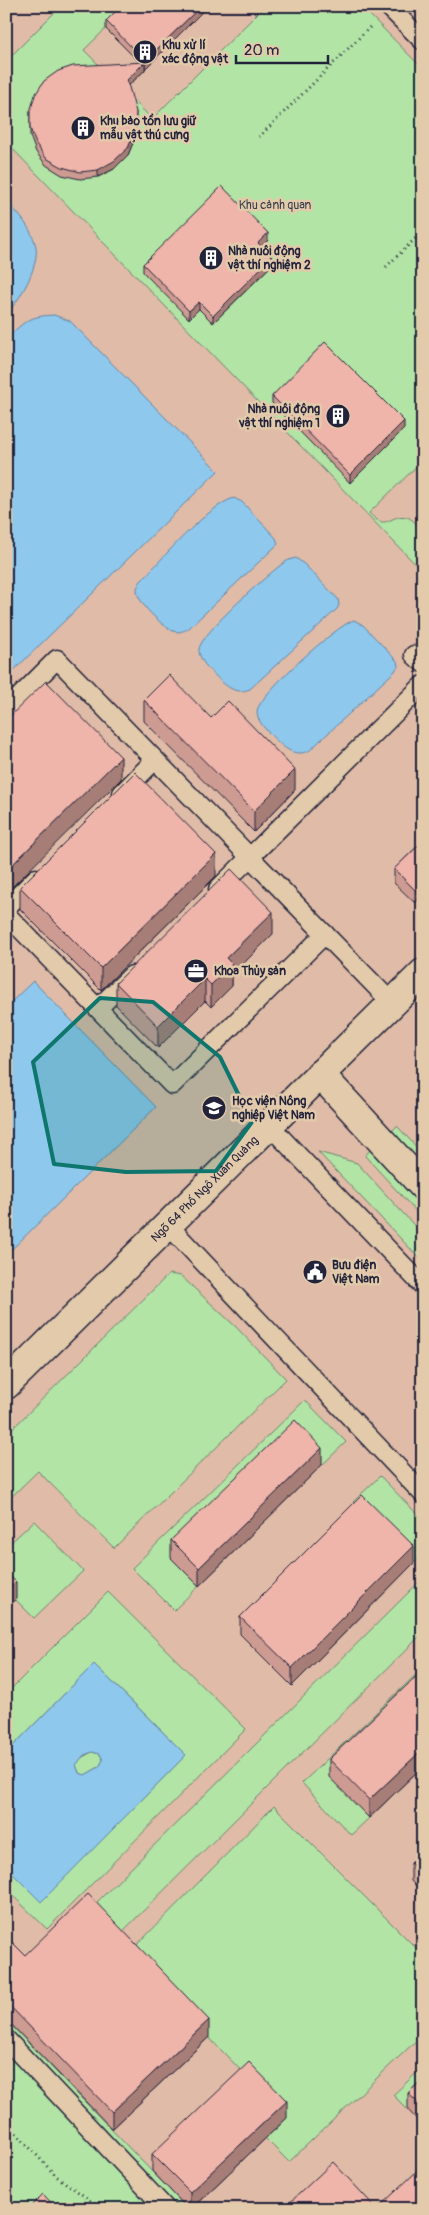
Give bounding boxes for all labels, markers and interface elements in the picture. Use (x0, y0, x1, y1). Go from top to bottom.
scale bar (236, 32, 329, 64)
place label: Khu xử lí xác động vật (161, 38, 229, 67)
building icon: Khu xử lí xác động vật (132, 39, 158, 65)
text: 20 m (244, 41, 279, 60)
place label: Khu bảo tồn lưu giữ mẫu vật thú cưng (100, 113, 197, 143)
building icon: Khu bảo tồn lưu giữ mẫu vật thú cưng (70, 115, 96, 141)
park label: Khu cảnh quan (239, 198, 311, 213)
place label: Nhà nuôi động vật thí nghiệm 2 (227, 244, 311, 273)
building icon: Nhà nuôi động vật thí nghiệm 2 (198, 245, 224, 271)
place label: Nhà nuôi động vật thí nghiệm 1 (238, 402, 320, 431)
building icon: Nhà nuôi động vật thí nghiệm 1 (325, 403, 351, 429)
office icon: Khoa Thủy sản (183, 958, 209, 984)
place label: Khoa Thủy sản (214, 964, 286, 979)
place label: Học viện Nông nghiệp Việt Nam (232, 1094, 315, 1123)
school or university icon: Học viện Nông nghiệp Việt Nam (201, 1095, 227, 1121)
street label: Ngõ 64 Phố Ngô Xuân Quảng (148, 1133, 262, 1246)
place label: Bưu điện Việt Nam (332, 1258, 380, 1287)
public building icon: Bưu điện Việt Nam (302, 1259, 328, 1285)

